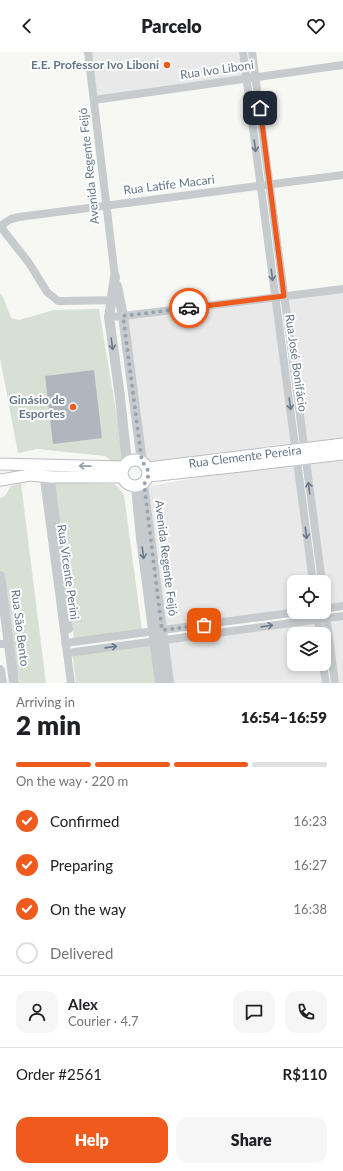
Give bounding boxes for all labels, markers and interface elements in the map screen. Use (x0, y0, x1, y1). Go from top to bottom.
icon: back (16, 15, 38, 37)
text: Parcelo (141, 15, 202, 37)
icon: heart (305, 15, 327, 37)
place label: E.E. Professor Ivo Liboni (31, 57, 159, 72)
street label: Rua Ivo Liboni (179, 57, 255, 82)
marker: E.E. Professor Ivo Liboni (162, 60, 172, 70)
pin (243, 91, 277, 125)
icon: home (249, 97, 271, 119)
street label: Avenida Regente Feijó (75, 107, 102, 225)
one-way arrow (251, 139, 259, 152)
street label: Rua Latife Macari (122, 171, 215, 198)
one-way arrow (268, 268, 276, 281)
courier (169, 288, 209, 328)
icon: car (178, 297, 200, 319)
street label: Rua José Bonifácio (282, 313, 311, 413)
one-way arrow (108, 337, 116, 350)
place label: Ginásio de Esportes (9, 392, 66, 421)
one-way arrow (286, 397, 294, 410)
marker: Ginásio de Esportes (68, 402, 78, 412)
street label: Rua Clemente Pereira (188, 442, 302, 471)
one-way arrow (79, 462, 92, 470)
one-way arrow (306, 482, 313, 495)
street label: Avenida Regente Feijó (152, 499, 181, 617)
street label: Rua Vicente Perini (54, 523, 83, 621)
one-way arrow (303, 526, 310, 539)
one-way arrow (139, 546, 147, 559)
map controls (287, 575, 331, 671)
button: locate (287, 575, 331, 619)
street label: Rua São Bento (8, 589, 33, 667)
pin (187, 608, 221, 642)
icon: bag (193, 614, 215, 636)
one-way arrow (260, 622, 273, 630)
button: layers (287, 627, 331, 671)
one-way arrow (104, 643, 117, 651)
text: Arriving in (16, 694, 75, 710)
text: 16:54–16:59 (241, 708, 327, 726)
text: 2 min (16, 709, 81, 741)
text: On the way · 220 m (16, 773, 128, 789)
icon: check (16, 810, 38, 832)
text: Confirmed (50, 812, 119, 830)
text: 16:23 (294, 813, 327, 829)
icon: check (16, 854, 38, 876)
text: Preparing (50, 856, 113, 874)
text: 16:27 (294, 857, 327, 873)
icon: check (16, 898, 38, 920)
text: On the way (50, 900, 126, 918)
text: 16:38 (294, 901, 327, 917)
text: Delivered (50, 944, 113, 962)
button: person (16, 991, 58, 1033)
button: chat (233, 991, 275, 1033)
button: phone (285, 991, 327, 1033)
text: Alex (68, 995, 98, 1013)
text: Courier · 4.7 (68, 1013, 139, 1029)
text: Order #2561 (16, 1065, 102, 1083)
text: R$110 (283, 1065, 327, 1083)
button: Help (16, 1117, 168, 1163)
button: Share (176, 1117, 327, 1163)

